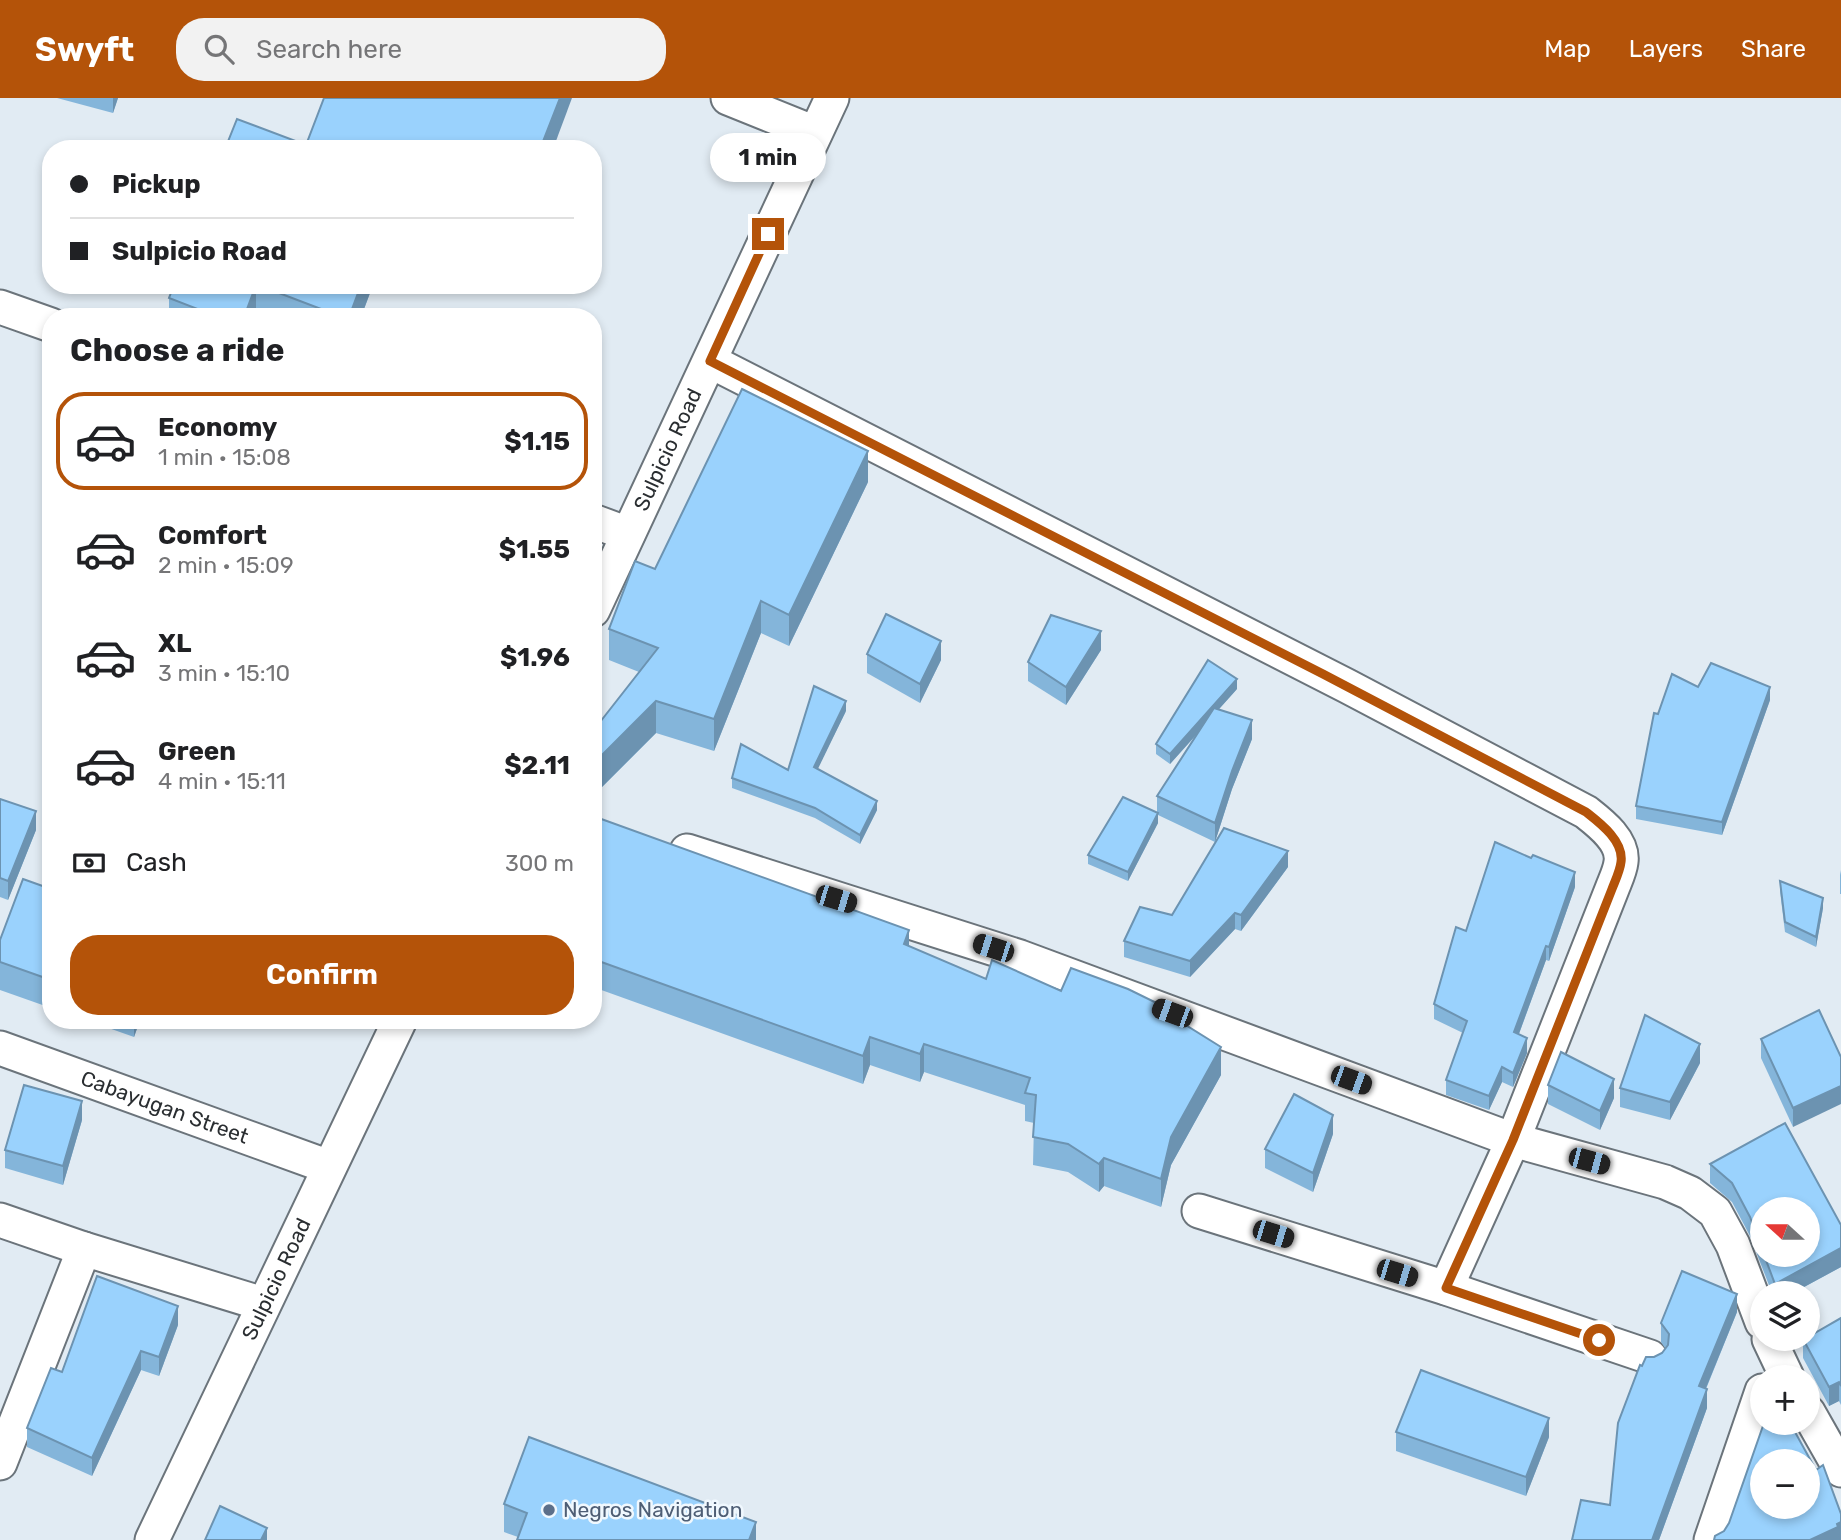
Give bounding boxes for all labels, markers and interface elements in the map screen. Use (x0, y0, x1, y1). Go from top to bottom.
search box (176, 18, 666, 81)
text: Swyft (35, 30, 134, 69)
icon: search (200, 30, 238, 68)
text: Search here (256, 34, 402, 65)
text: Map (1544, 35, 1591, 63)
text: Layers (1629, 35, 1703, 63)
text: Share (1741, 35, 1806, 63)
callout: 1 min (710, 132, 826, 181)
text: 1 min (739, 143, 797, 171)
text: Pickup (112, 169, 201, 200)
route end (752, 218, 784, 250)
text: Sulpicio Road (112, 236, 287, 267)
text: Choose a ride (70, 331, 284, 369)
street label: Sulpicio Road (628, 384, 707, 515)
icon: car (74, 410, 137, 473)
text: Economy (158, 412, 277, 443)
text: $1.15 (504, 426, 570, 457)
text: 1 min · 15:08 (158, 443, 291, 471)
icon: car (74, 518, 137, 581)
text: Comfort (158, 520, 267, 551)
text: $1.55 (499, 534, 570, 565)
text: 2 min · 15:09 (158, 551, 294, 579)
icon: car (74, 626, 137, 689)
text: XL (158, 628, 191, 659)
text: $1.96 (500, 642, 570, 673)
text: 3 min · 15:10 (158, 659, 290, 687)
icon: car (74, 734, 137, 797)
text: Green (158, 736, 236, 767)
text: $2.11 (504, 750, 570, 781)
text: 4 min · 15:11 (158, 767, 286, 795)
icon: cash (70, 844, 108, 882)
text: Cash (126, 847, 187, 878)
text: 300 m (505, 849, 574, 877)
car (813, 883, 860, 915)
car (970, 932, 1017, 964)
button: Confirm (70, 935, 574, 1015)
car (1149, 996, 1196, 1030)
car (1328, 1063, 1375, 1097)
street label: Cabayugan Street (78, 1065, 252, 1149)
car (1566, 1145, 1613, 1177)
north arrow (1750, 1197, 1820, 1267)
map controls (1750, 1197, 1820, 1519)
street label: Sulpicio Road (236, 1214, 316, 1344)
car (1250, 1218, 1297, 1250)
car (1374, 1257, 1421, 1289)
button: layers (1750, 1281, 1820, 1351)
route start (1583, 1324, 1615, 1356)
button: + (1750, 1365, 1820, 1435)
button: − (1750, 1449, 1820, 1519)
place label: Negros Navigation (563, 1497, 742, 1522)
marker: Negros Navigation (541, 1502, 557, 1518)

